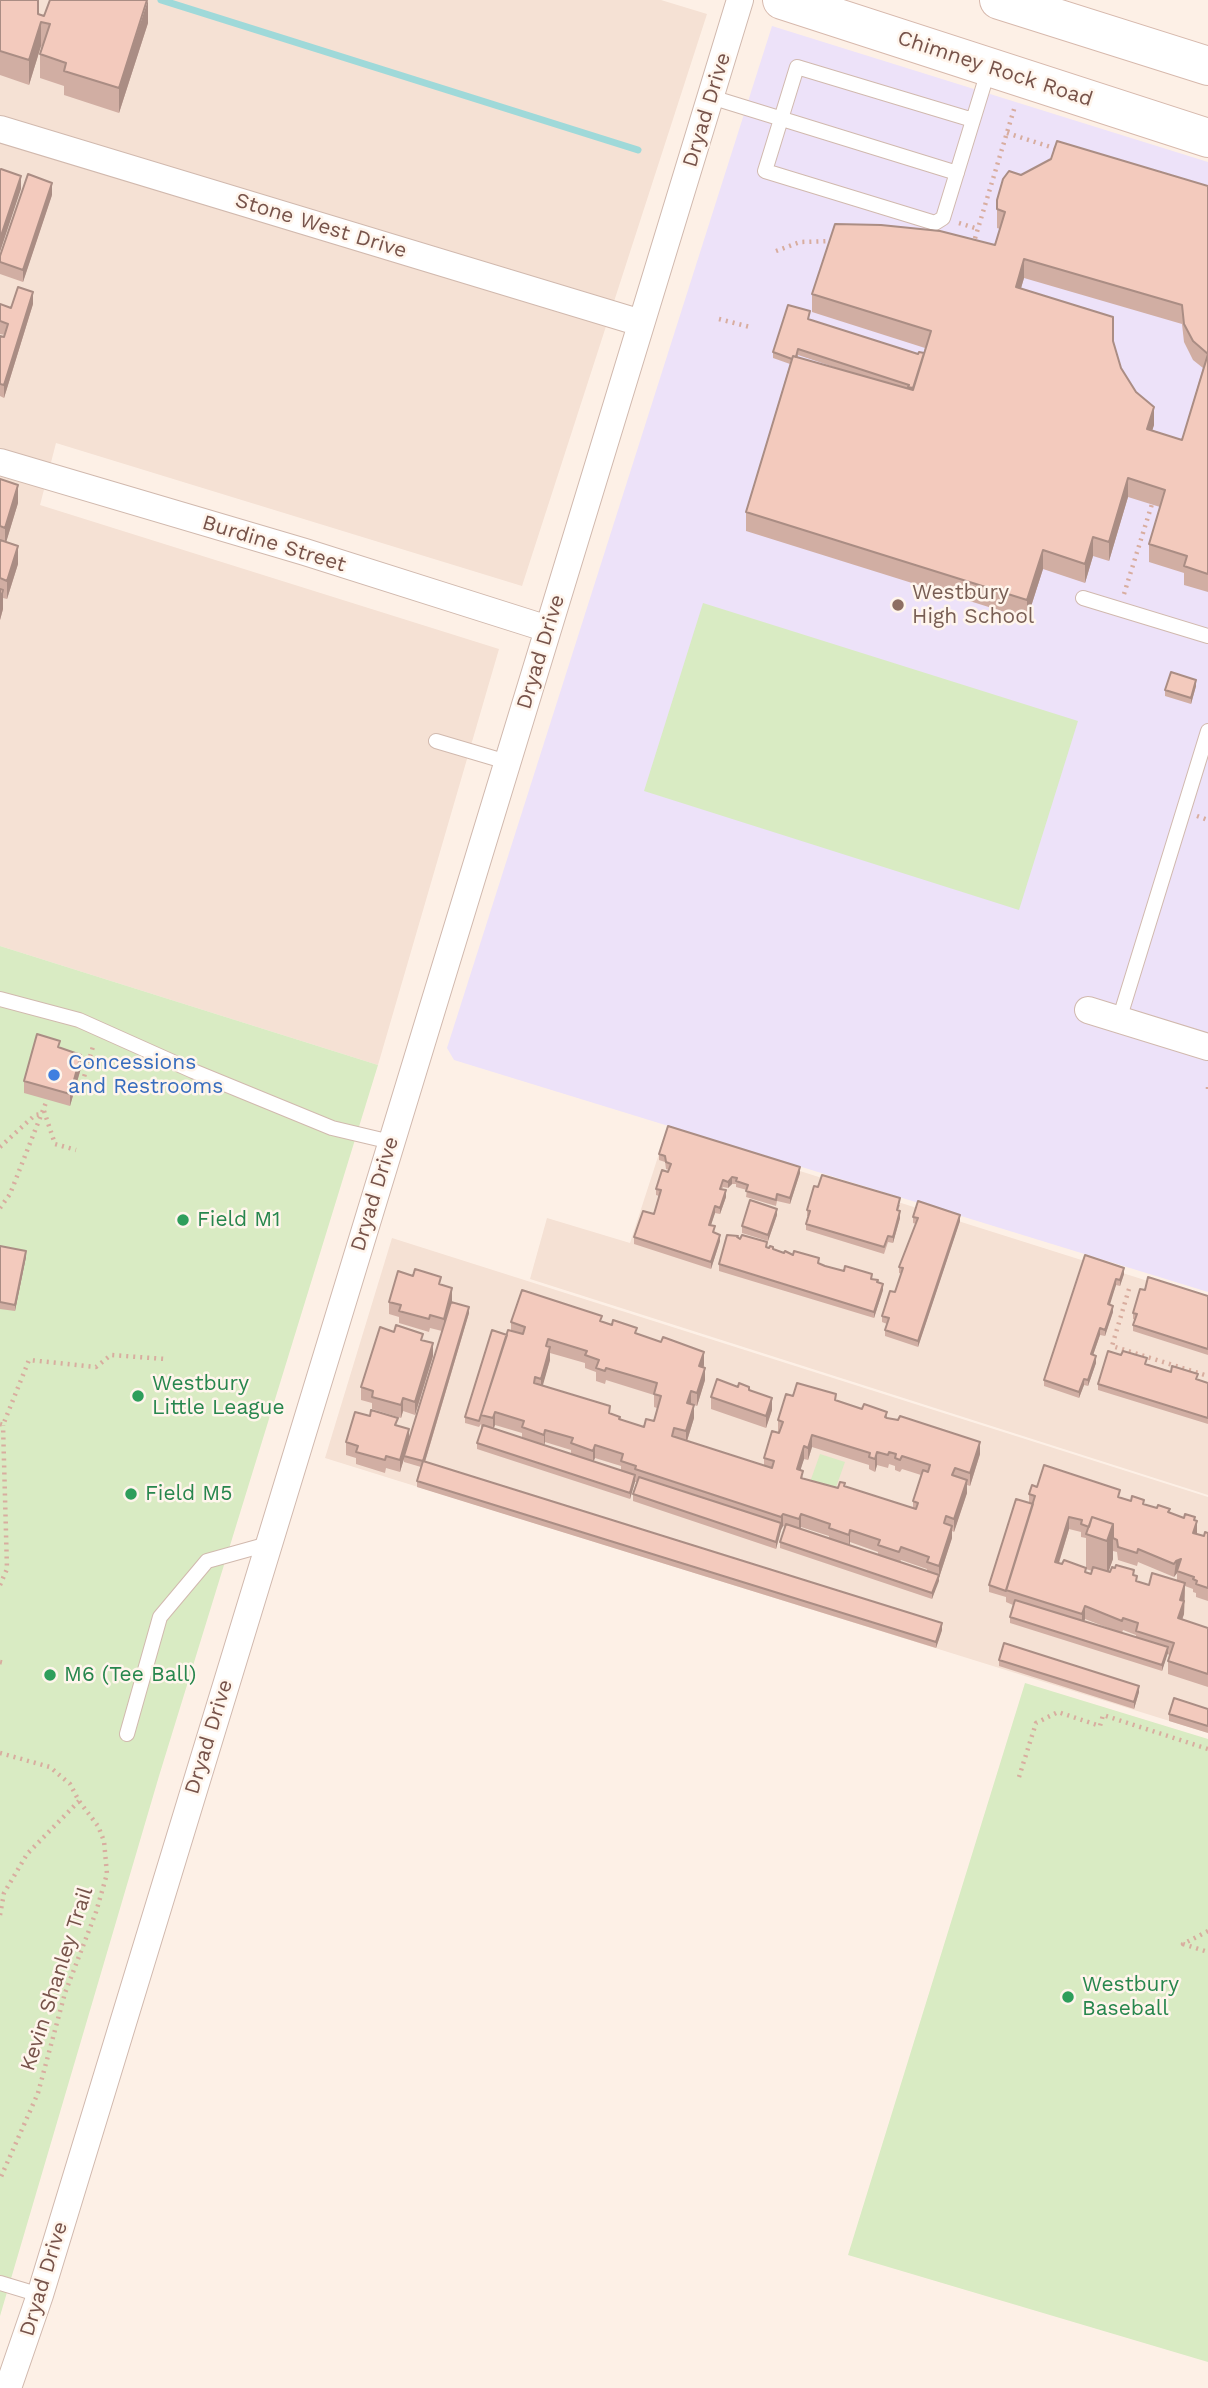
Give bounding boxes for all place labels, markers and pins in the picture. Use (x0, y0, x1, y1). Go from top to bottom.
place label: Westbury High School (912, 580, 1034, 630)
marker: Westbury High School (890, 597, 906, 613)
place label: Concessions and Restrooms (68, 1050, 223, 1100)
marker: Concessions and Restrooms (46, 1067, 62, 1083)
place label: Field M1 (197, 1207, 280, 1233)
marker: Field M1 (175, 1212, 191, 1228)
place label: Westbury Little League (152, 1371, 285, 1421)
marker: Westbury Little League (130, 1388, 146, 1404)
place label: Field M5 (145, 1481, 232, 1507)
marker: Field M5 (123, 1486, 139, 1502)
place label: M6 (Tee Ball) (64, 1662, 196, 1688)
marker: M6 (Tee Ball) (42, 1667, 58, 1683)
place label: Westbury Baseball (1082, 1972, 1179, 2022)
marker: Westbury Baseball (1060, 1989, 1076, 2005)

